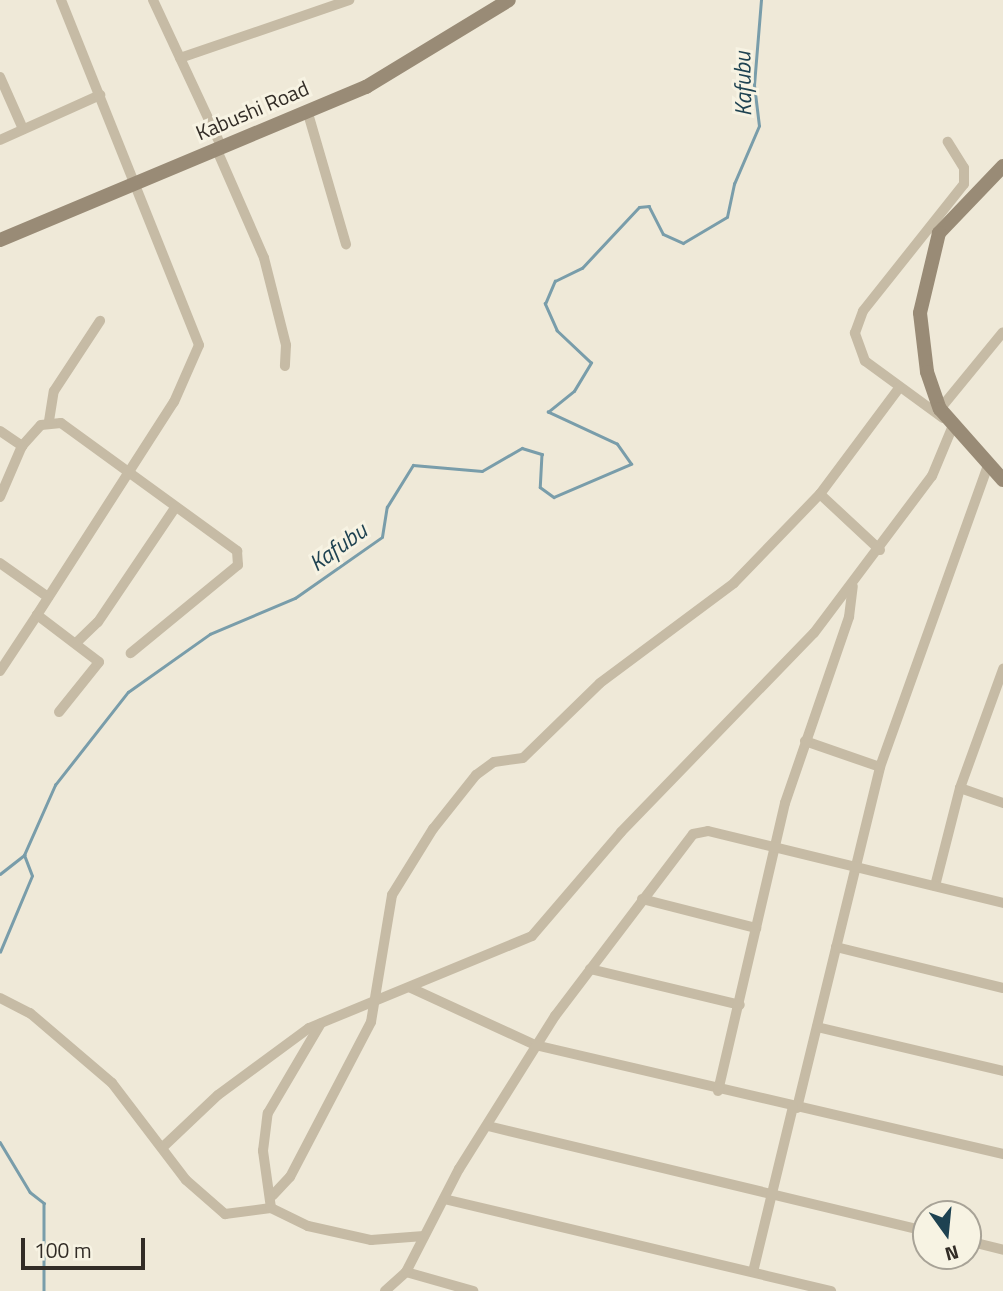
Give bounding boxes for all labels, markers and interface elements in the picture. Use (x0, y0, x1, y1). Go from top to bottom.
water label: Kafubu (729, 51, 757, 117)
street label: Kabushi Road (192, 75, 312, 145)
water label: Kafubu (304, 517, 372, 577)
north arrow (912, 1200, 982, 1270)
scale bar (24, 1224, 149, 1268)
text: 100 m (34, 1234, 91, 1266)
text: N (942, 1238, 962, 1270)

